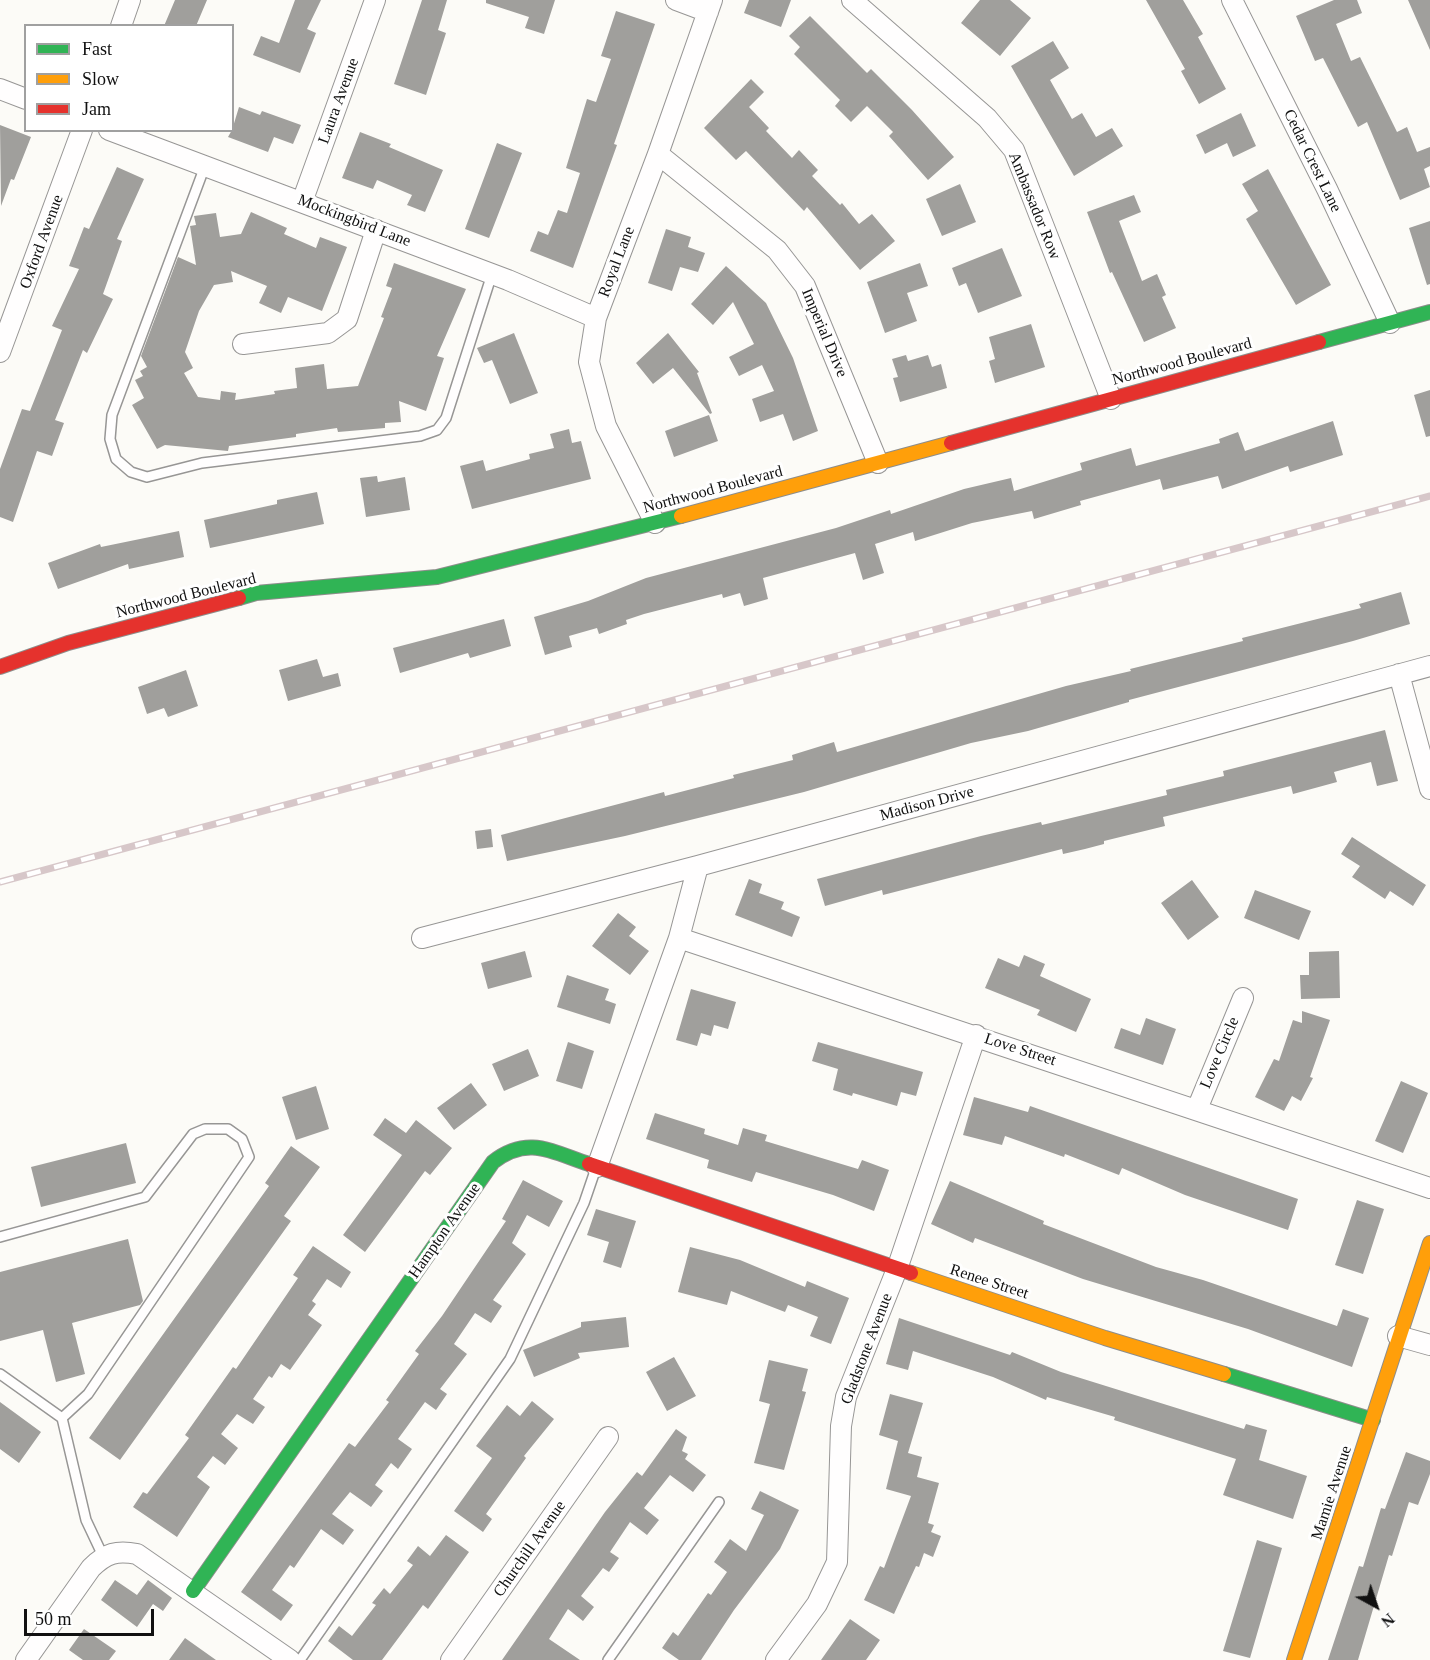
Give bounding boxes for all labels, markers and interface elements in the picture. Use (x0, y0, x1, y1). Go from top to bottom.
legend (24, 24, 234, 132)
text: Fast (82, 39, 112, 59)
street label: Laura Avenue (315, 55, 363, 147)
text: Slow (82, 69, 119, 89)
text: Jam (82, 99, 111, 119)
street label: Cedar Crest Lane (1279, 106, 1345, 216)
street label: Ambassador Row (1004, 149, 1064, 263)
street label: Mockingbird Lane (295, 191, 413, 251)
street label: Oxford Avenue (16, 192, 68, 292)
street label: Royal Lane (595, 224, 639, 300)
street label: Imperial Drive (797, 286, 851, 380)
street label: Northwood Boulevard (1110, 334, 1254, 390)
street label: Northwood Boulevard (641, 462, 785, 518)
street label: Northwood Boulevard (114, 569, 258, 623)
street label: Madison Drive (878, 782, 976, 826)
street label: Love Circle (1196, 1014, 1244, 1092)
street label: Love Street (982, 1029, 1058, 1071)
street label: Hampton Avenue (405, 1180, 485, 1282)
street label: Renee Street (947, 1260, 1031, 1304)
street label: Gladstone Avenue (837, 1291, 897, 1407)
street label: Mamie Avenue (1308, 1443, 1356, 1543)
street label: Churchill Avenue (490, 1497, 570, 1601)
north arrow (1346, 1576, 1406, 1636)
scale bar (27, 1597, 158, 1635)
text: 50 m (35, 1609, 72, 1629)
text: N (1378, 1610, 1398, 1630)

